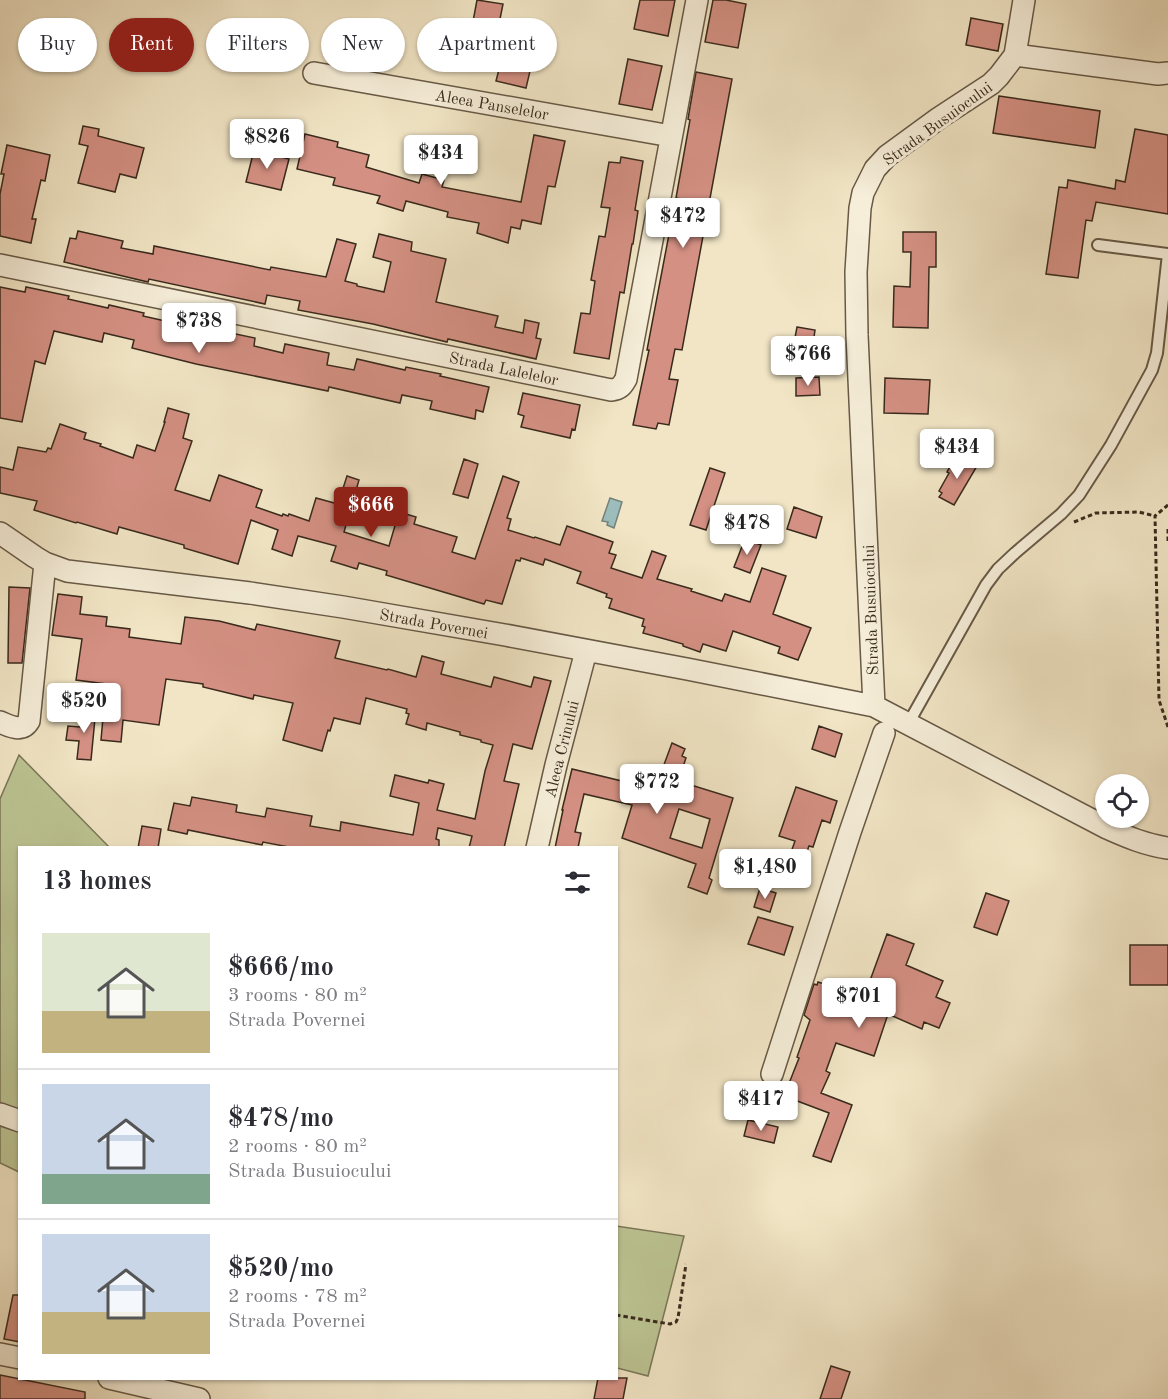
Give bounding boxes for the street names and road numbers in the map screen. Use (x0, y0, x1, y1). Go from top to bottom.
street label: Strada Busuiocului (881, 80, 996, 170)
street label: Aleea Panselelor (434, 88, 550, 124)
street label: Strada Lalelelor (447, 351, 560, 389)
street label: Strada Busuiocului (862, 544, 882, 676)
street label: Strada Povernei (378, 608, 489, 642)
street label: Aleea Crinului (543, 699, 583, 800)

